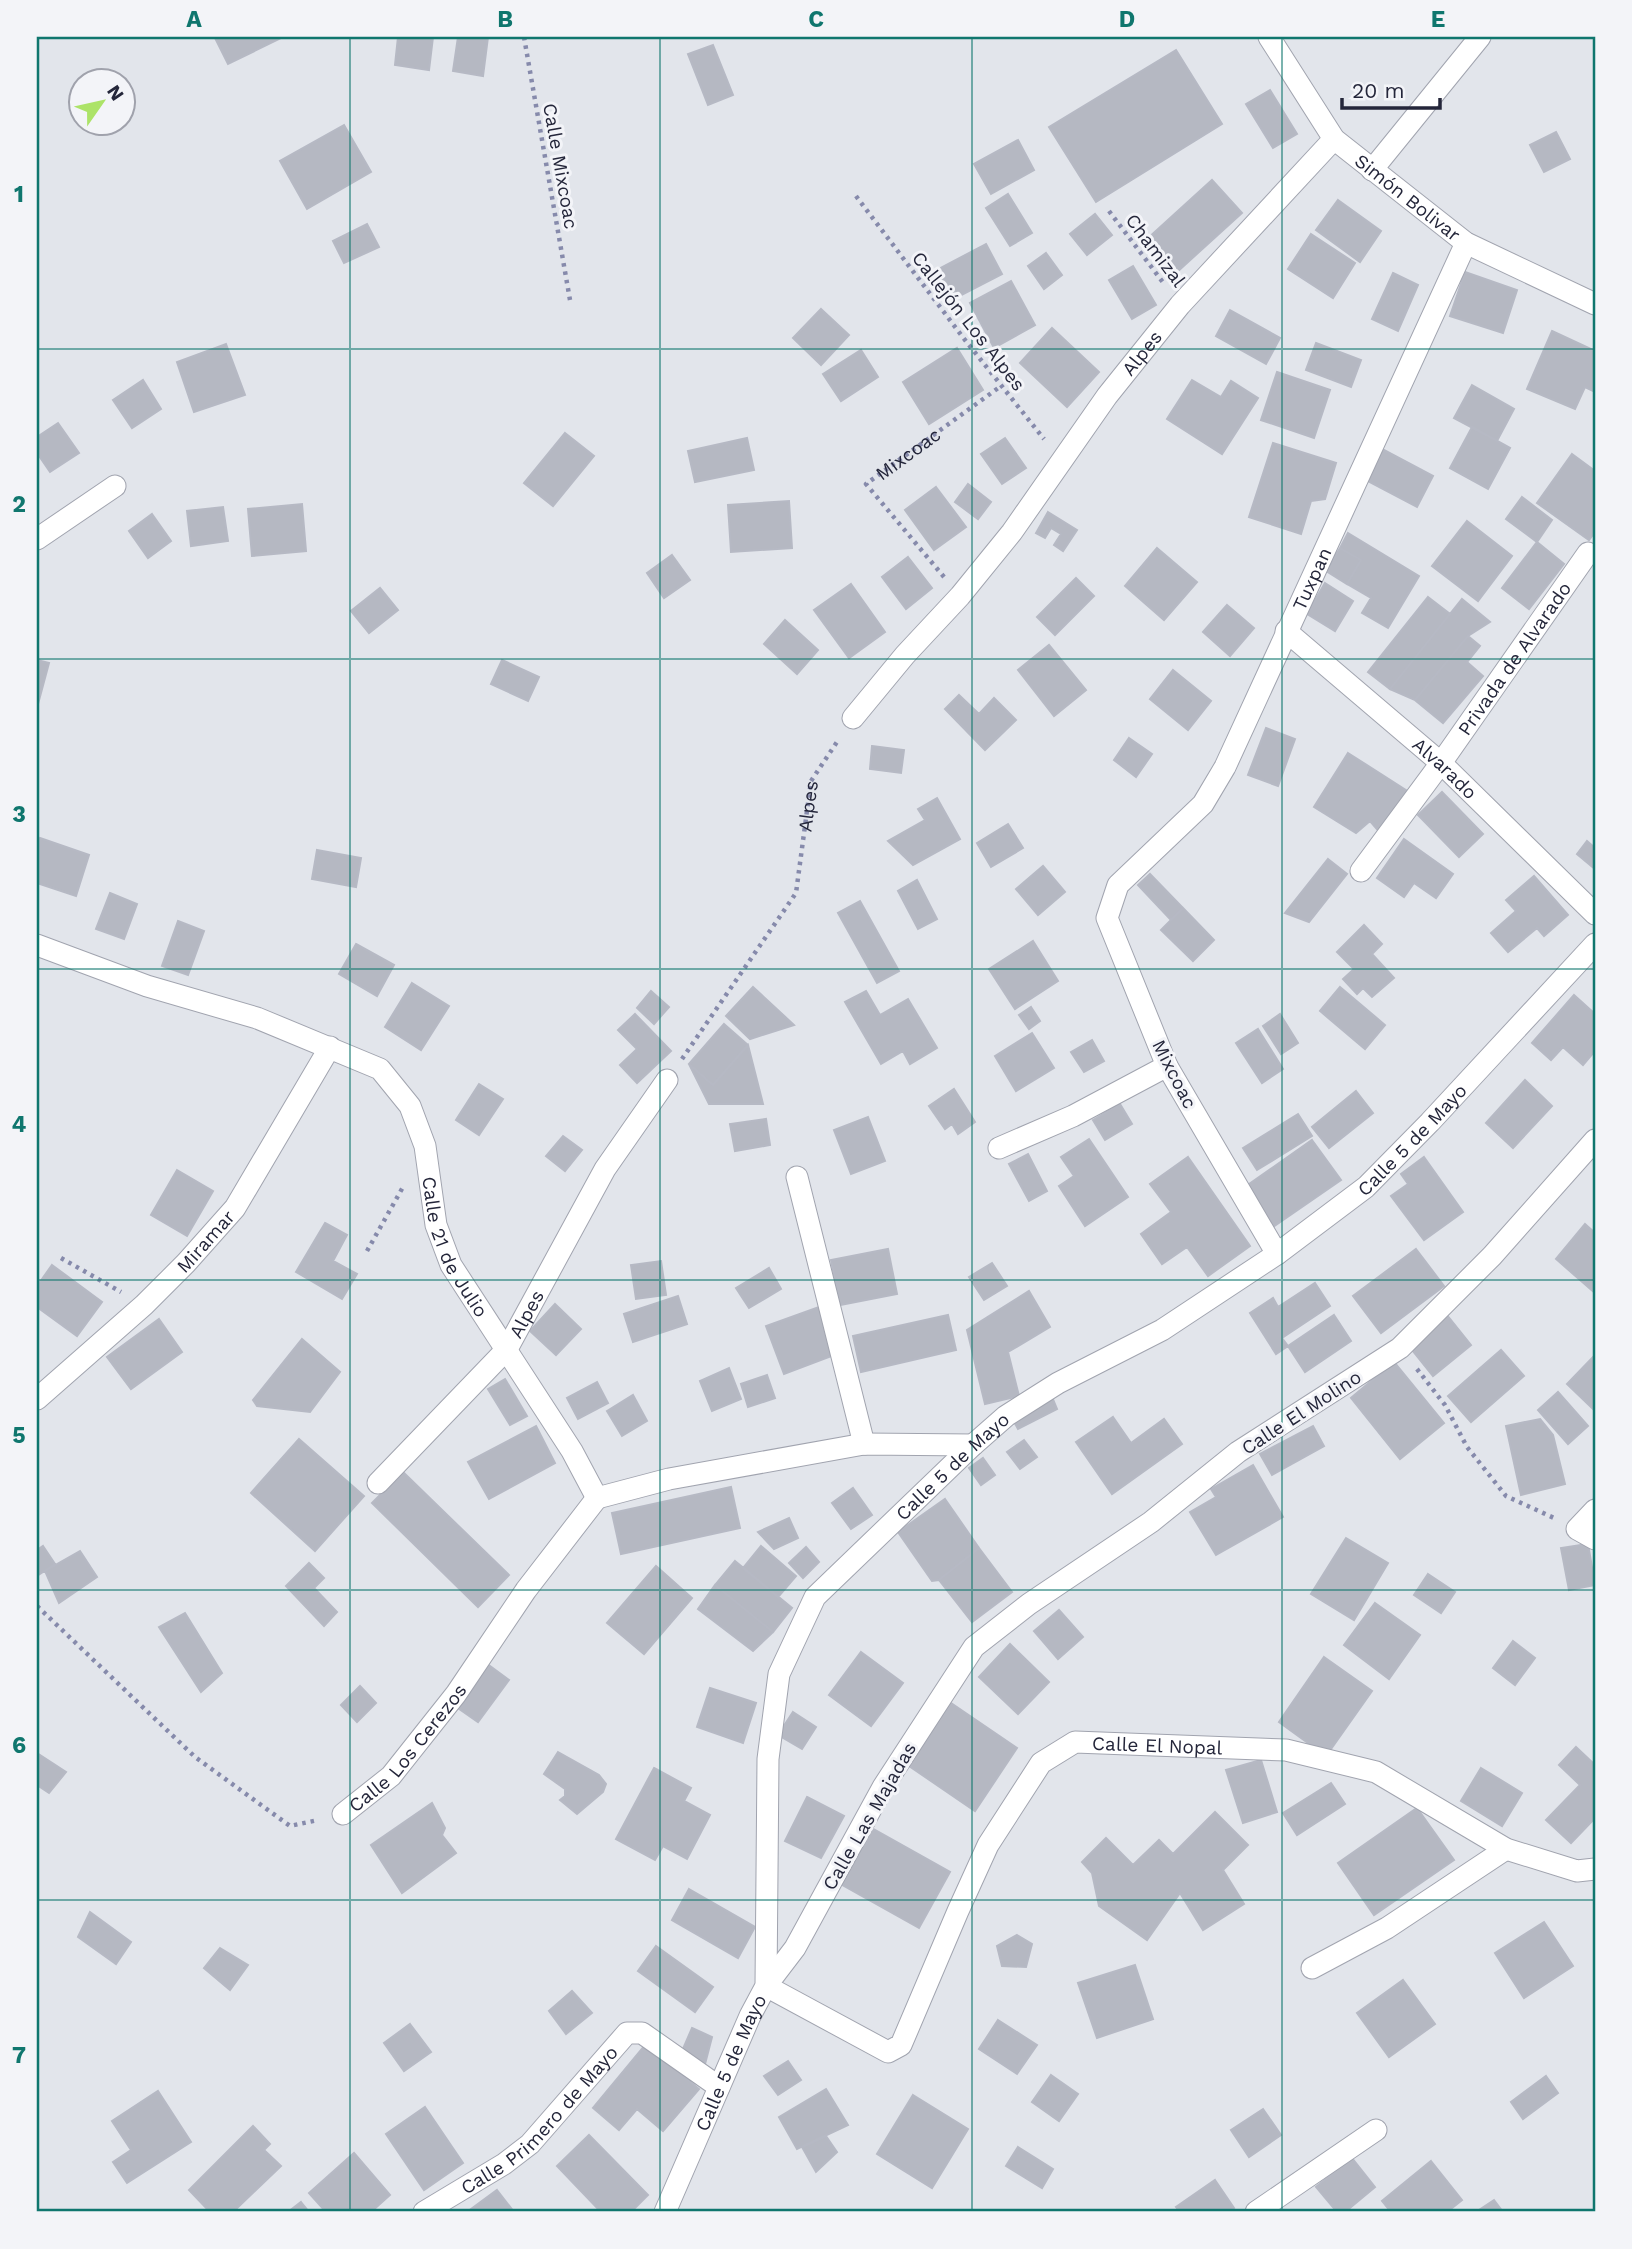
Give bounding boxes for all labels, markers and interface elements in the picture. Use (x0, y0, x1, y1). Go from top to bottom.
text: A (186, 6, 202, 33)
text: B (497, 6, 513, 33)
text: C (808, 6, 824, 33)
text: D (1119, 6, 1135, 33)
text: E (1431, 6, 1445, 33)
north arrow (66, 66, 136, 136)
scale bar (1342, 66, 1440, 110)
text: 20 m (1352, 78, 1404, 103)
text: N (102, 81, 129, 105)
street label: Calle Mixcoac (538, 101, 583, 231)
street label: Simón Bolivar (1350, 149, 1465, 246)
text: 1 (14, 181, 24, 208)
street label: Chamizal (1121, 209, 1191, 291)
street label: Callejón Los Alpes (907, 247, 1030, 396)
street label: Alpes (1117, 326, 1167, 380)
street label: Mixcoac (871, 423, 945, 485)
text: 2 (12, 491, 26, 518)
street label: Tuxpan (1288, 544, 1336, 614)
street label: Privada de Alvarado (1453, 578, 1576, 740)
street label: Alvarado (1408, 733, 1482, 804)
street label: Alpes (793, 779, 823, 833)
text: 3 (12, 801, 26, 828)
street label: Mixcoac (1147, 1036, 1202, 1113)
street label: Calle 5 de Mayo (1353, 1079, 1472, 1201)
text: 4 (12, 1111, 27, 1138)
street label: Calle 21 de Julio (417, 1175, 493, 1322)
street label: Miramar (172, 1205, 240, 1278)
street label: Alpes (504, 1286, 549, 1342)
street label: Calle El Molino (1237, 1365, 1365, 1460)
street label: Calle 5 de Mayo (891, 1408, 1014, 1525)
text: 5 (12, 1422, 26, 1449)
street label: Calle Los Cerezos (344, 1680, 472, 1817)
text: 6 (12, 1732, 26, 1759)
street label: Calle El Nopal (1092, 1732, 1223, 1760)
street label: Calle Las Majadas (818, 1738, 921, 1894)
street label: Calle 5 de Mayo (690, 1990, 771, 2135)
street label: Calle Primero de Mayo (457, 2041, 623, 2199)
text: 7 (12, 2042, 26, 2069)

